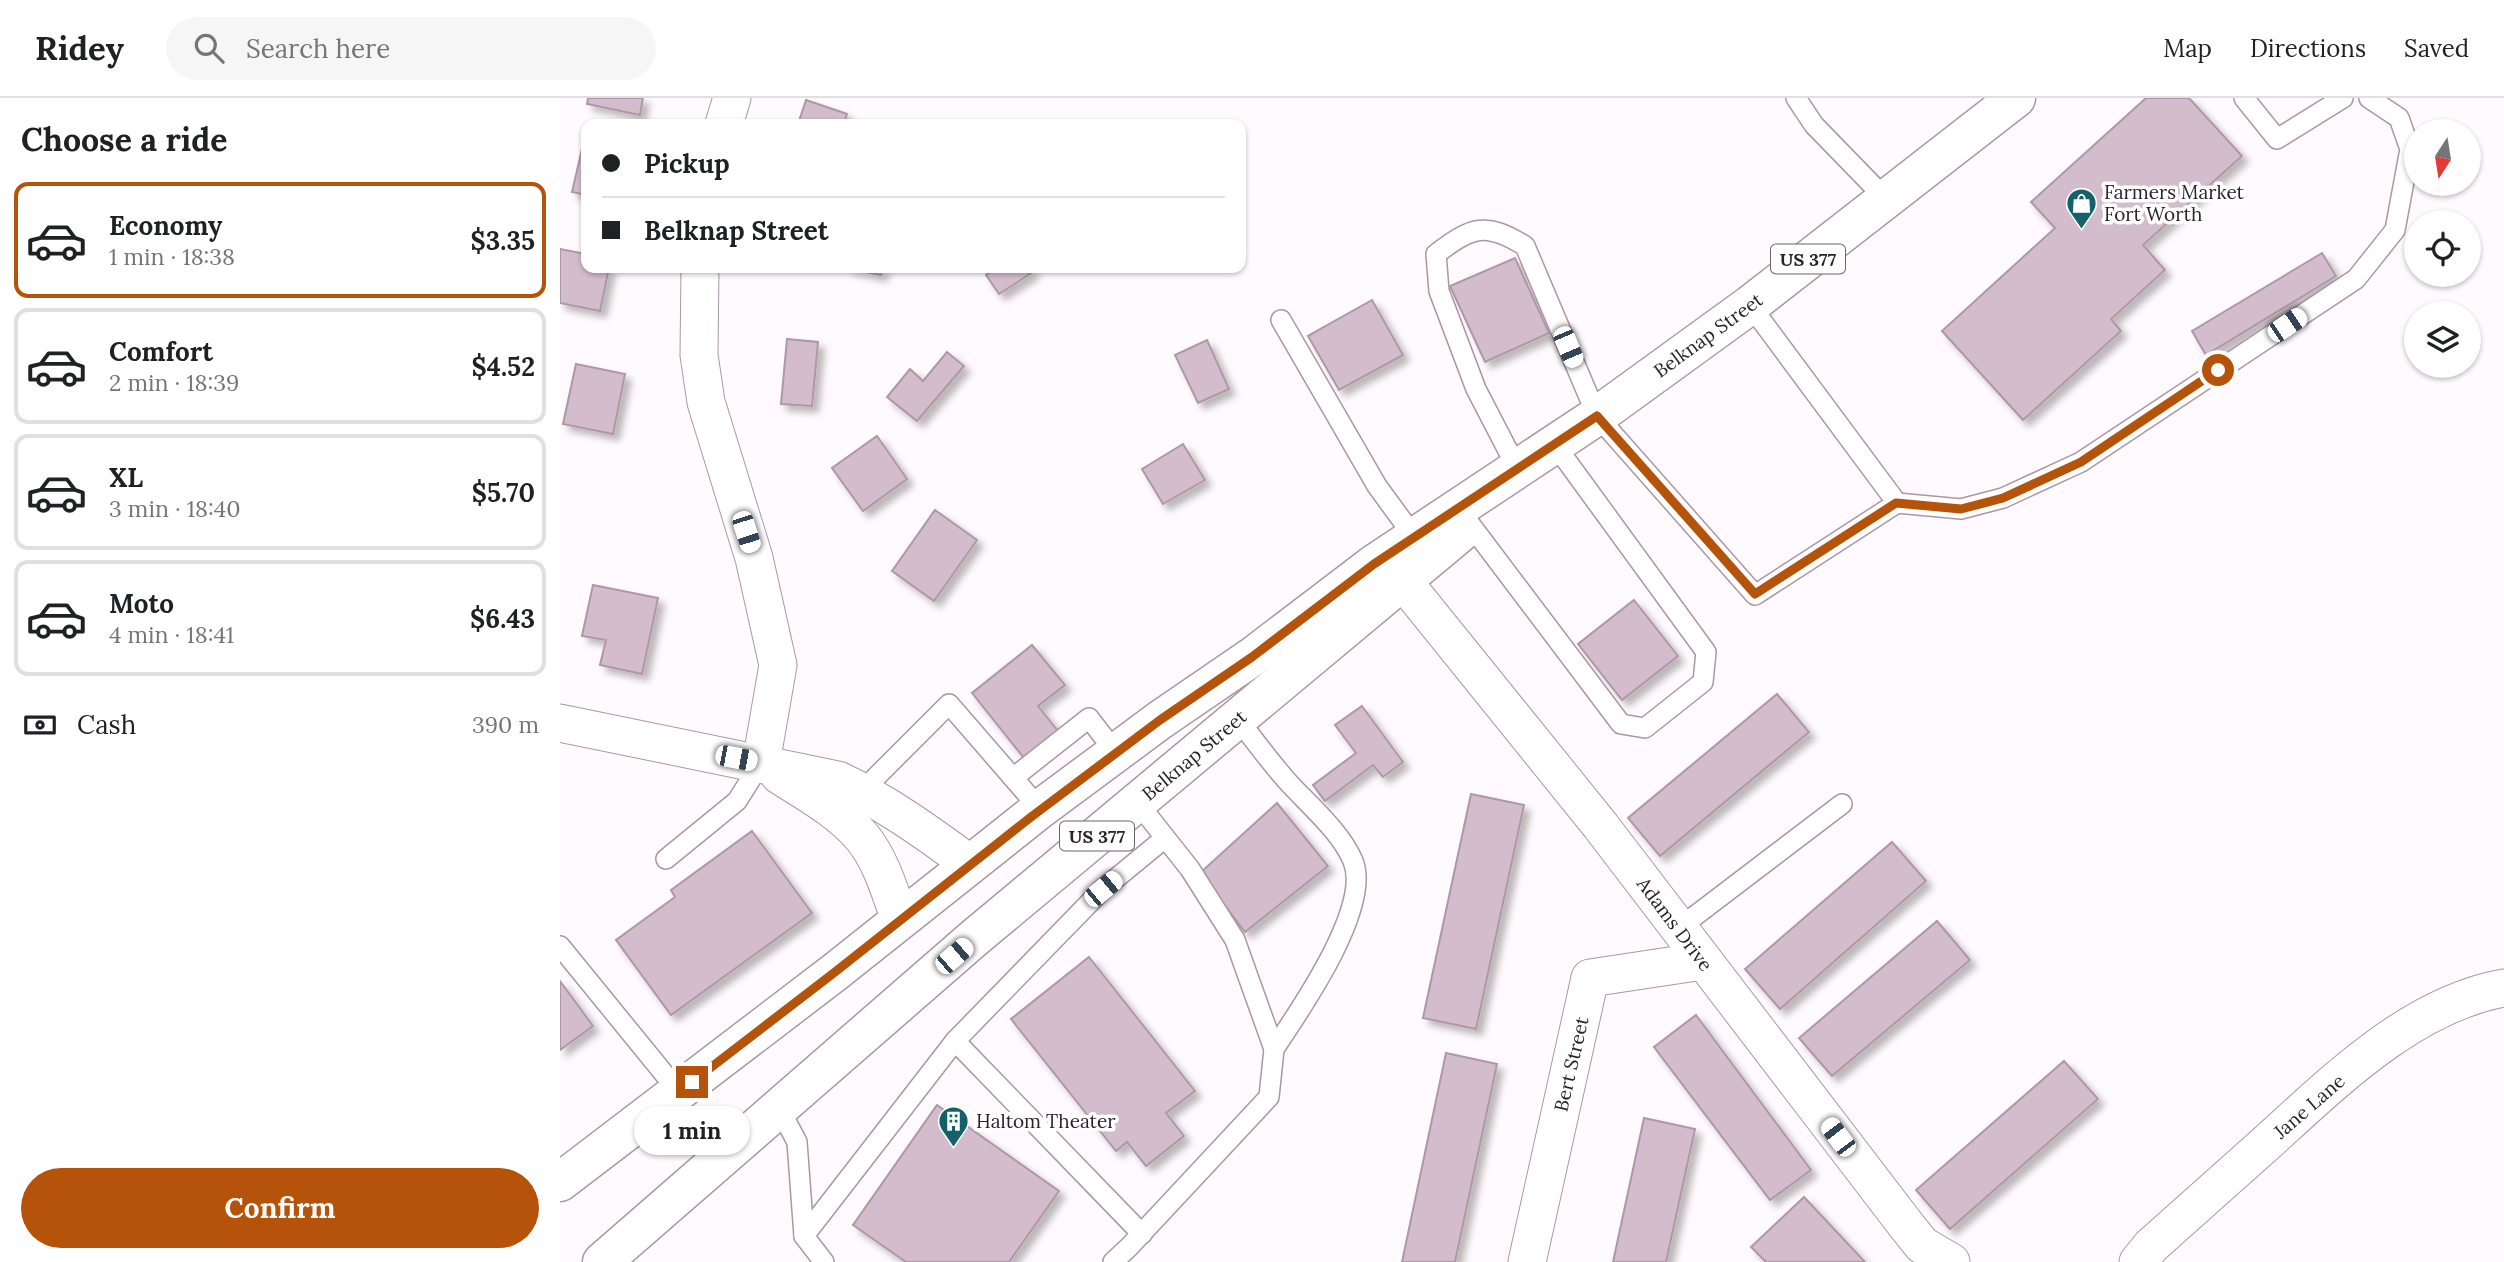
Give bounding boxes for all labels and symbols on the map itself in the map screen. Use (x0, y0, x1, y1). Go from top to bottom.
north arrow (2404, 119, 2482, 196)
place label: Farmers Market Fort Worth (2104, 180, 2245, 226)
shop icon: Farmers Market Fort Worth (2064, 186, 2098, 230)
road number: US 377 (1771, 244, 1845, 274)
street label: Belknap Street (1649, 287, 1768, 383)
car (2264, 305, 2311, 345)
car (1551, 324, 1586, 370)
route start (2202, 354, 2234, 386)
car (730, 509, 763, 555)
street label: Belknap Street (1137, 704, 1252, 806)
car (714, 744, 759, 772)
road number: US 377 (1060, 822, 1134, 850)
car (1081, 867, 1126, 911)
street label: Adams Drive (1631, 872, 1718, 976)
car (932, 934, 977, 978)
street label: Bert Street (1548, 1014, 1594, 1114)
route end (676, 1066, 708, 1098)
street label: Jane Lane (2268, 1069, 2350, 1144)
building icon: Haltom Theater (936, 1104, 970, 1148)
callout: 1 min (634, 1107, 750, 1156)
place label: Haltom Theater (976, 1109, 1116, 1133)
car (1817, 1114, 1860, 1160)

